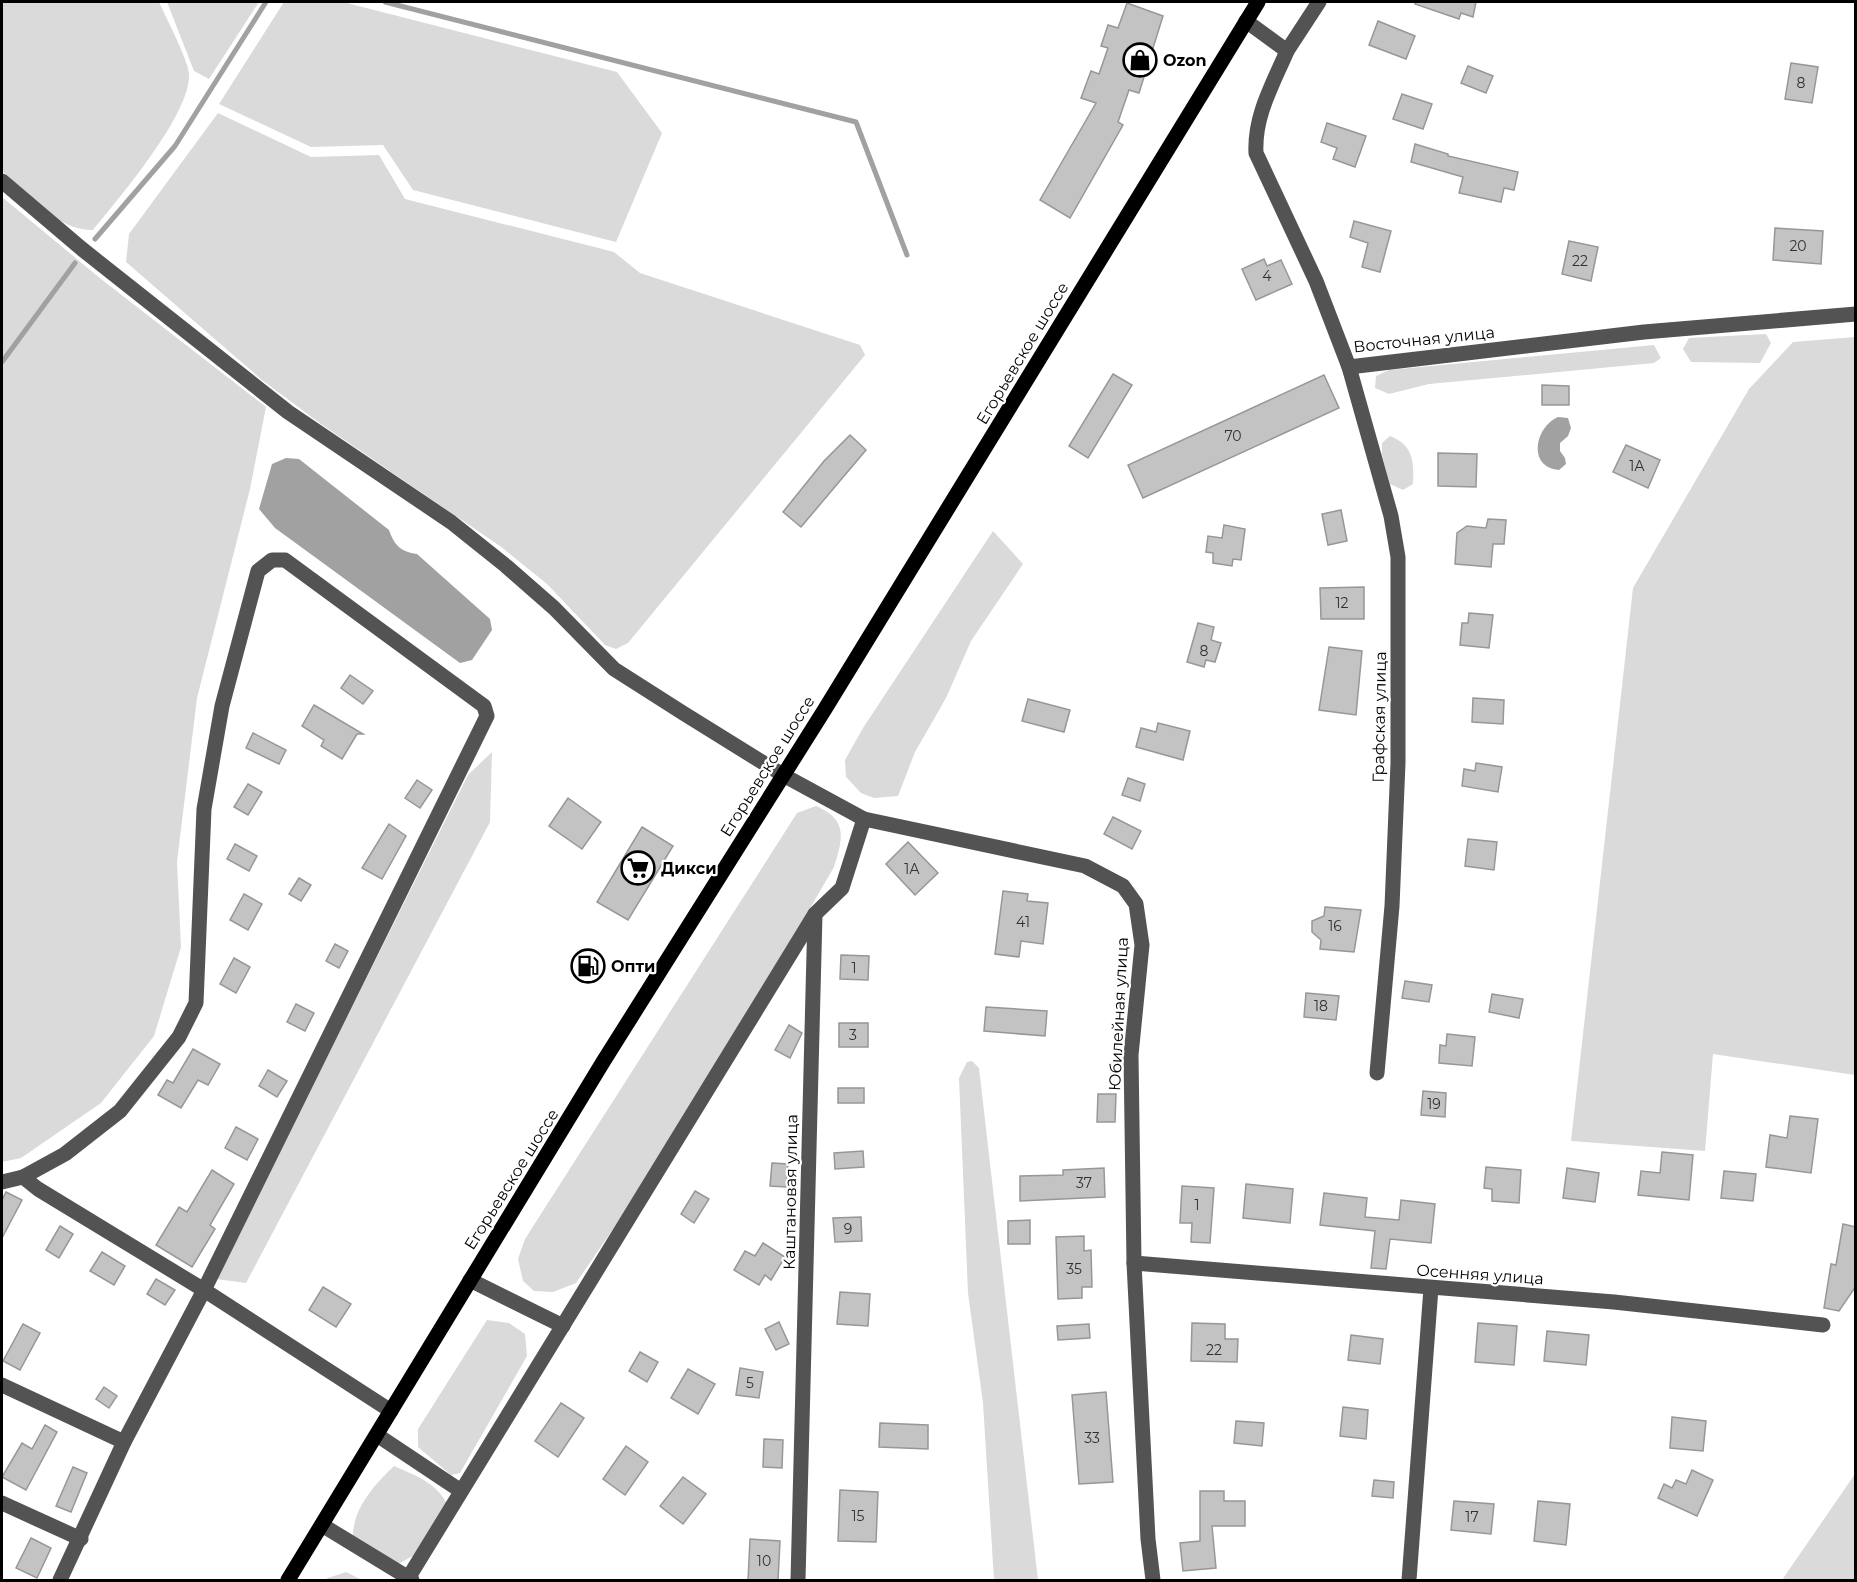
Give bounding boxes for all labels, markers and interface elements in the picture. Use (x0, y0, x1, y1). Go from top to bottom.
shop icon: Ozon (1122, 42, 1158, 78)
place label: Ozon (1163, 51, 1207, 70)
house number: 8 (1797, 74, 1806, 92)
house number: 20 (1789, 237, 1807, 255)
house number: 22 (1572, 252, 1588, 270)
house number: 4 (1262, 267, 1272, 285)
street label: Егорьевское шоссе (972, 279, 1072, 428)
street label: Восточная улица (1352, 323, 1496, 356)
house number: 70 (1224, 427, 1242, 445)
house number: 1А (1629, 457, 1645, 475)
house number: 12 (1335, 594, 1349, 612)
house number: 8 (1200, 642, 1209, 660)
street label: Графская улица (1369, 651, 1390, 783)
street label: Егорьевское шоссе (716, 692, 819, 840)
supermarket icon: Дикси (620, 850, 656, 886)
place label: Дикси (661, 859, 717, 878)
house number: 1А (904, 860, 920, 878)
house number: 41 (1016, 913, 1030, 931)
house number: 16 (1328, 917, 1342, 935)
street label: Юбилейная улица (1105, 937, 1132, 1091)
fuel station icon: Опти (570, 948, 606, 984)
place label: Опти (611, 957, 655, 976)
house number: 1 (851, 959, 857, 977)
house number: 18 (1314, 997, 1328, 1015)
house number: 3 (849, 1026, 857, 1044)
house number: 19 (1427, 1095, 1441, 1113)
street label: Егорьевское шоссе (460, 1105, 563, 1253)
street label: Каштановая улица (780, 1114, 801, 1270)
house number: 37 (1076, 1174, 1092, 1192)
house number: 1 (1194, 1196, 1200, 1214)
house number: 9 (844, 1220, 852, 1238)
house number: 35 (1066, 1260, 1082, 1278)
street label: Осенняя улица (1416, 1261, 1544, 1288)
house number: 22 (1206, 1341, 1222, 1359)
house number: 5 (746, 1374, 754, 1392)
house number: 33 (1084, 1429, 1100, 1447)
house number: 15 (852, 1507, 865, 1525)
house number: 17 (1465, 1508, 1479, 1526)
house number: 10 (757, 1552, 771, 1570)

